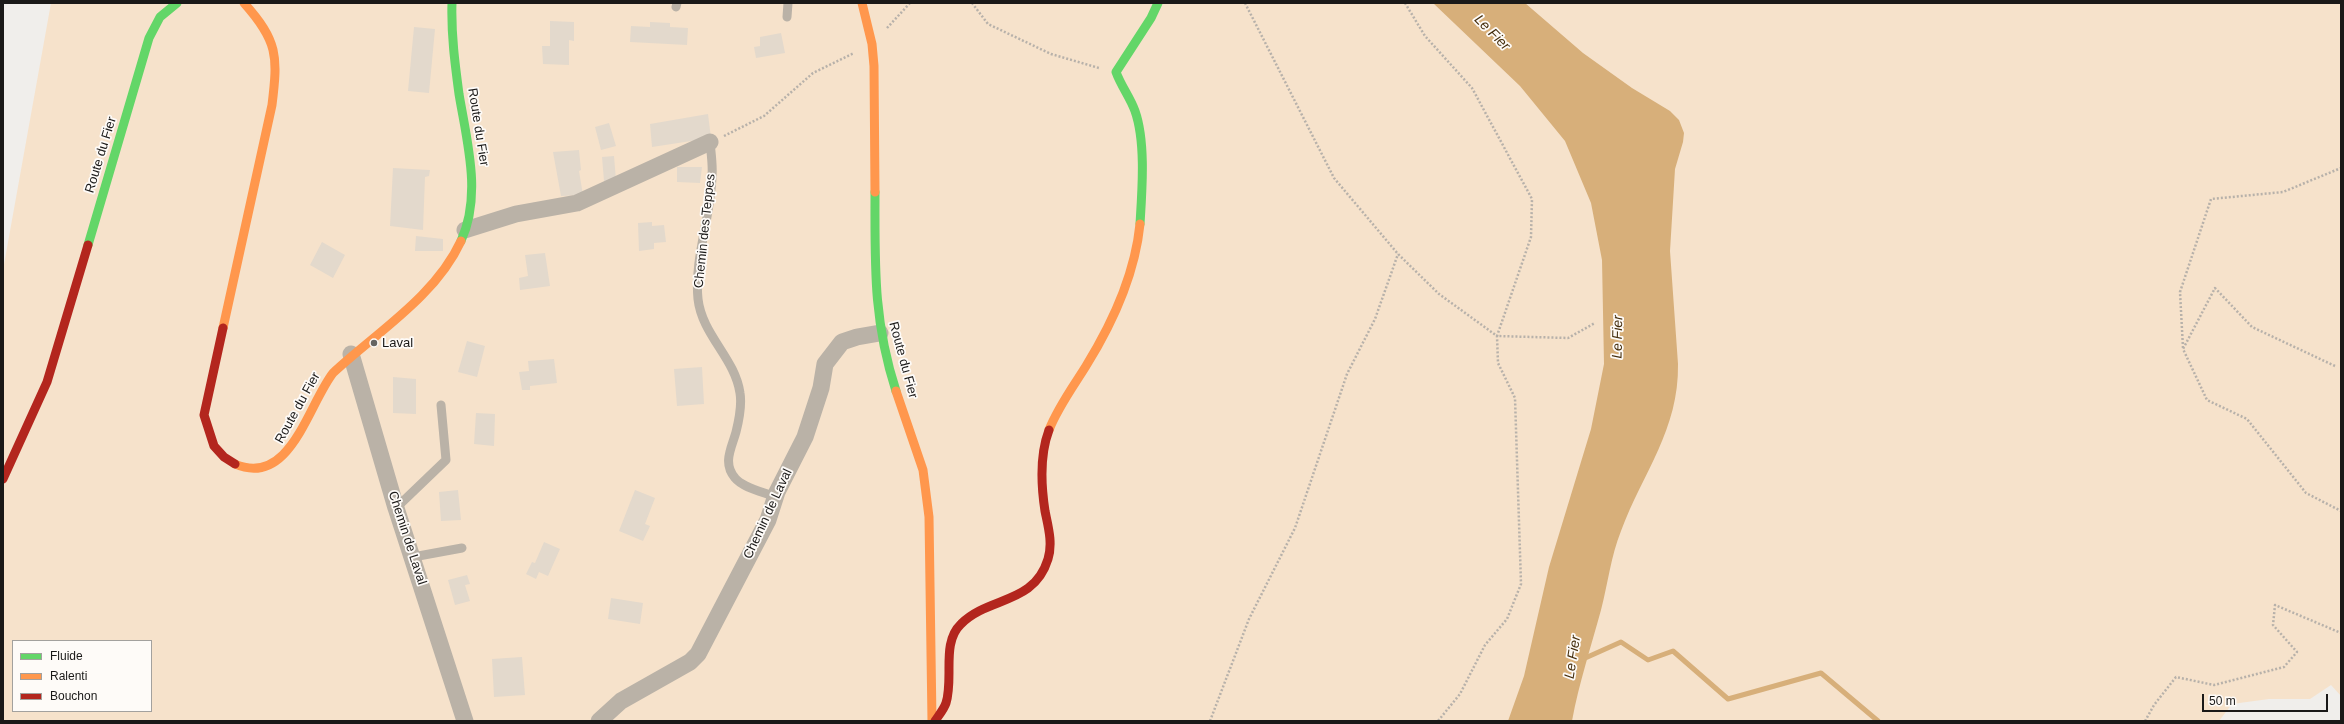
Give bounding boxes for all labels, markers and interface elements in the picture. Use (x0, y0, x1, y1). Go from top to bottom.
water label: Le Fier (1471, 12, 1513, 54)
street label: Route du Fier (464, 87, 492, 167)
street label: Route du Fier (82, 115, 120, 195)
street label: Chemin des Teppes (691, 173, 719, 289)
water label: Le Fier (1609, 315, 1627, 359)
street label: Route du Fier (885, 320, 921, 400)
place label: Laval (382, 335, 413, 351)
marker: Laval (369, 338, 379, 348)
street label: Route du Fier (272, 370, 324, 446)
street label: Chemin de Laval (740, 466, 796, 562)
street label: Chemin de Laval (385, 489, 429, 587)
water label: Le Fier (1561, 634, 1585, 680)
legend (12, 640, 152, 712)
text: Fluide (50, 649, 83, 663)
text: Ralenti (50, 669, 87, 683)
scale bar (2204, 686, 2330, 712)
text: Bouchon (50, 689, 97, 703)
text: 50 m (2209, 694, 2236, 708)

